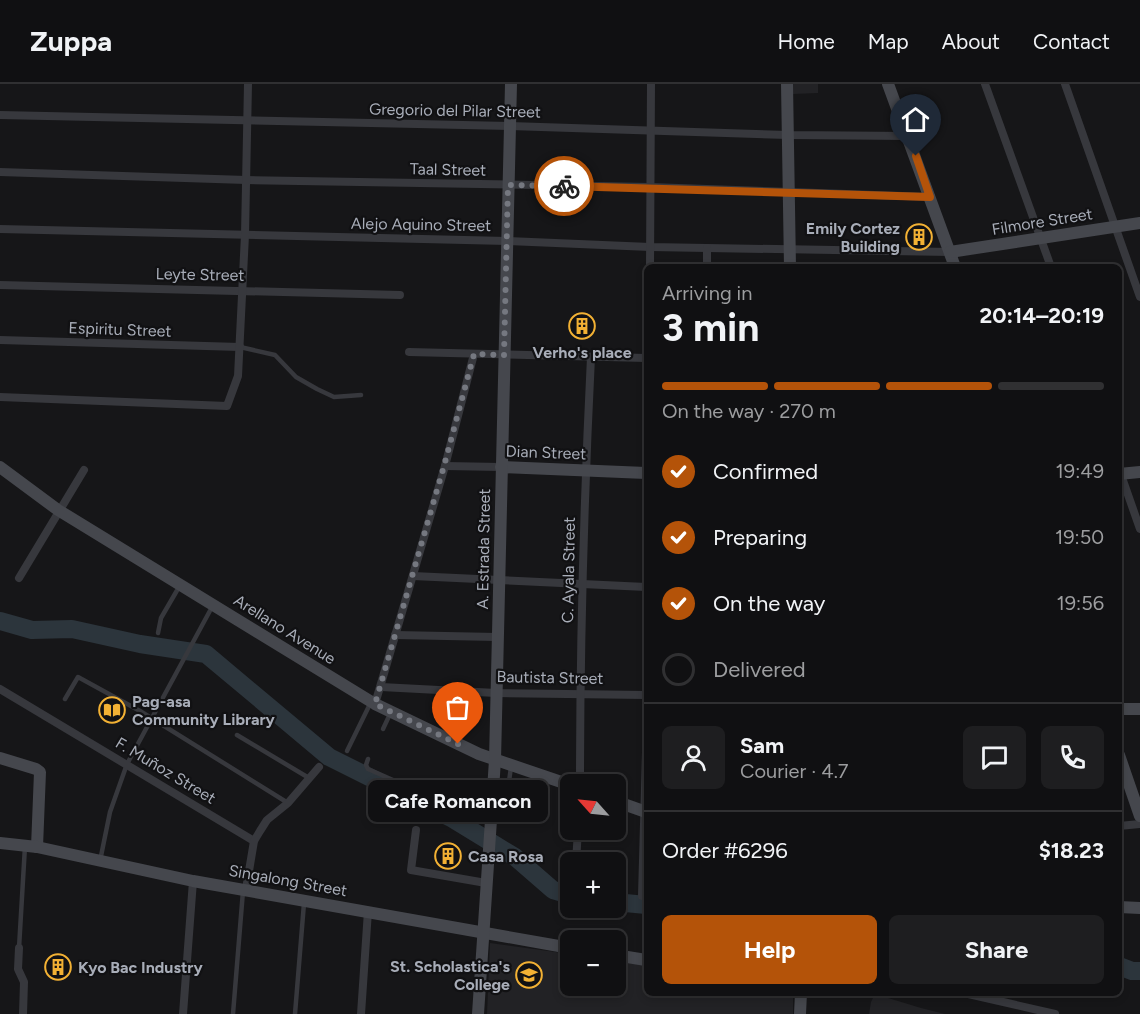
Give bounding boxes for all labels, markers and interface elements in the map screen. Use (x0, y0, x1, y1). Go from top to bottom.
text: Zuppa (30, 24, 112, 58)
text: Home (778, 29, 835, 54)
text: Map (868, 29, 909, 54)
text: About (942, 29, 1000, 54)
text: Contact (1033, 29, 1110, 54)
pin (890, 94, 941, 156)
street label: Gregorio del Pilar Street (369, 100, 541, 121)
icon: home (899, 103, 932, 136)
courier (534, 156, 594, 216)
street label: Taal Street (410, 159, 486, 180)
icon: bike (548, 170, 581, 203)
street label: Filmore Street (990, 204, 1094, 239)
street label: Alejo Aquino Street (351, 214, 491, 235)
place label: Emily Cortez Building (806, 219, 900, 256)
building icon: Emily Cortez Building (904, 222, 934, 252)
street label: Leyte Street (155, 264, 245, 285)
text: Arriving in (662, 281, 752, 305)
text: 20:14–20:19 (979, 302, 1104, 329)
text: 3 min (662, 304, 759, 351)
building icon: Verho's place (567, 311, 597, 341)
street label: Espiritu Street (68, 318, 172, 341)
place label: Verho's place (532, 343, 632, 362)
text: On the way · 270 m (662, 399, 836, 423)
street label: Dian Street (505, 442, 587, 463)
icon: check (662, 455, 695, 488)
text: Confirmed (713, 458, 818, 485)
text: 19:49 (1056, 459, 1104, 483)
street label: A. Estrada Street (473, 488, 494, 610)
street label: C. Ayala Street (558, 517, 579, 623)
icon: check (662, 521, 695, 554)
text: Preparing (713, 524, 807, 551)
text: 19:50 (1055, 525, 1104, 549)
icon: check (662, 587, 695, 620)
text: On the way (713, 590, 825, 617)
street label: Arellano Avenue (230, 591, 339, 668)
text: 19:56 (1057, 591, 1104, 615)
text: Delivered (713, 656, 806, 683)
street label: Bautista Street (496, 667, 604, 688)
pin (432, 682, 483, 744)
icon: bag (441, 691, 474, 724)
place label: Pag-asa Community Library (132, 692, 276, 729)
library icon: Pag-asa Community Library (97, 695, 127, 725)
button: person (662, 726, 725, 789)
button: chat (963, 726, 1026, 789)
button: phone (1041, 726, 1104, 789)
text: Sam (740, 732, 784, 759)
street label: F. Muñoz Street (112, 733, 219, 808)
text: Courier · 4.7 (740, 759, 849, 783)
north arrow (560, 774, 626, 840)
map controls (560, 774, 626, 996)
callout: Cafe Romancon (368, 780, 548, 822)
text: Cafe Romancon (385, 789, 531, 813)
text: Order #6296 (662, 837, 788, 864)
text: $18.23 (1039, 837, 1104, 864)
building icon: Casa Rosa (433, 841, 463, 871)
place label: Casa Rosa (468, 847, 544, 866)
button: + (560, 852, 626, 918)
street label: Singalong Street (227, 861, 349, 900)
button: Help (662, 915, 877, 984)
button: Share (889, 915, 1104, 984)
button: − (560, 930, 626, 996)
building icon: Kyo Bac Industry (43, 952, 73, 982)
place label: St. Scholastica's College (390, 957, 511, 994)
place label: Kyo Bac Industry (78, 958, 203, 977)
school or university icon: St. Scholastica's College (514, 960, 544, 990)

